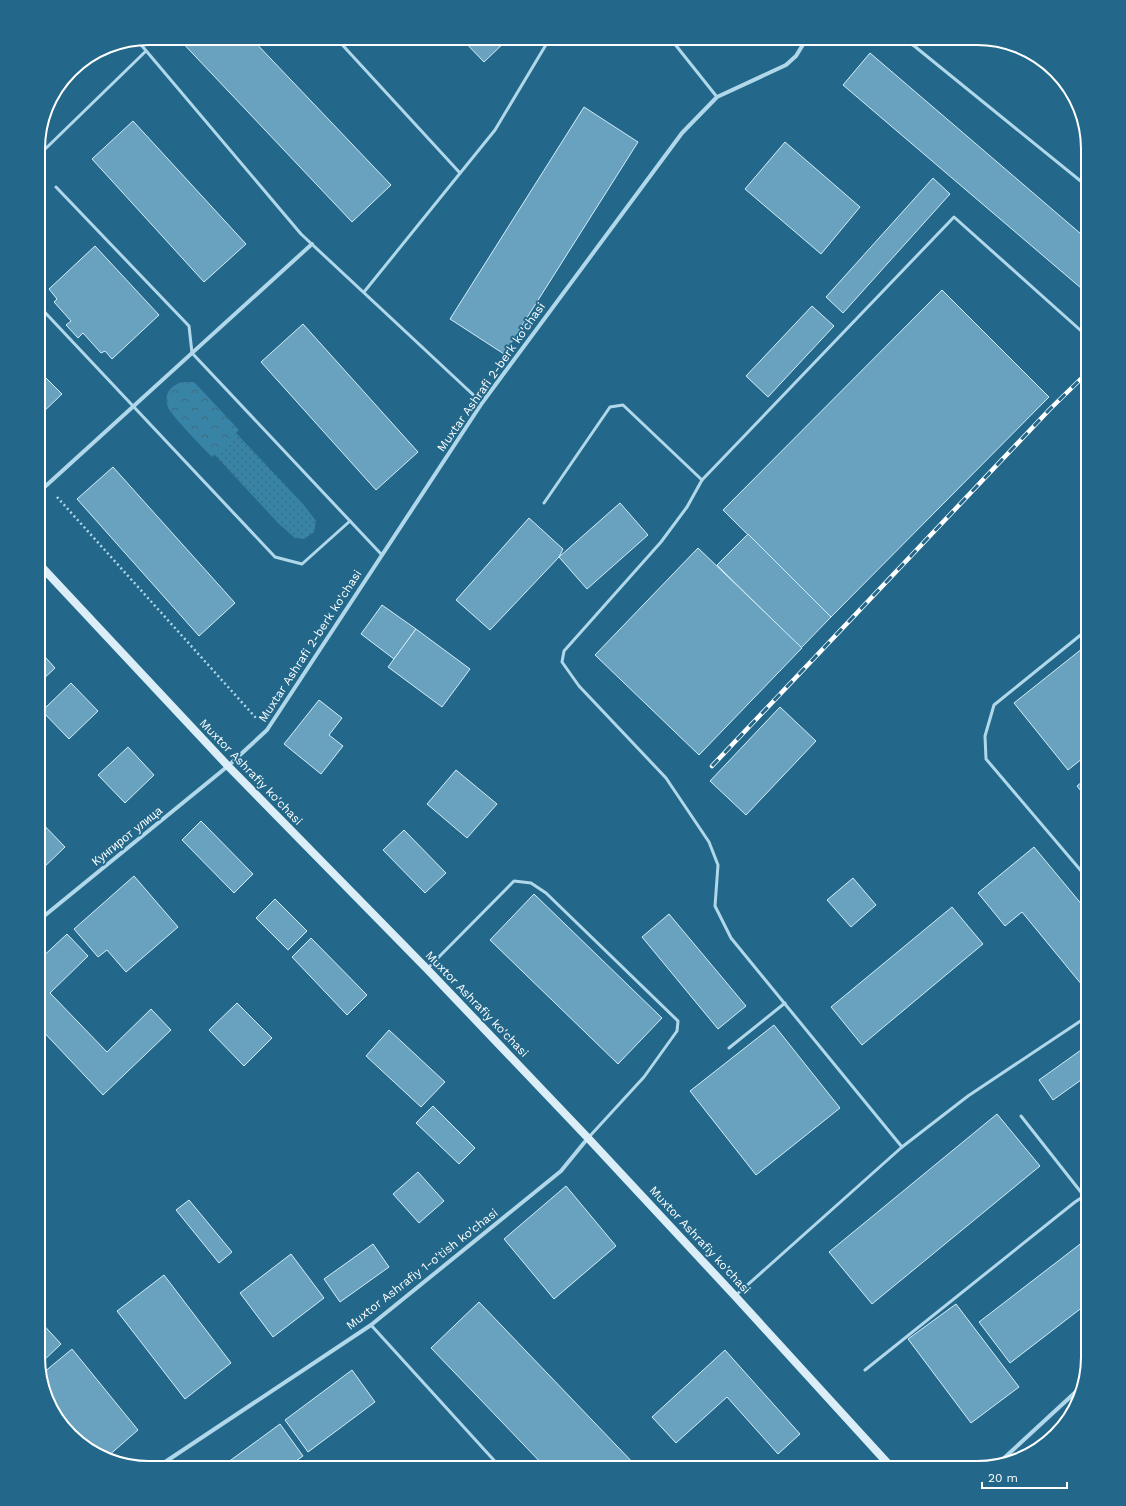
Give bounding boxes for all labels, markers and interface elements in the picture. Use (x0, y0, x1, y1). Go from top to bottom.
street label: Muxtar Ashrafi 2-berk ko'chasi (434, 300, 548, 454)
street label: Muxtar Ashrafi 2-berk ko'chasi (256, 567, 364, 725)
street label: Muxtor Ashrafiy ko'chasi (197, 716, 305, 828)
street label: Кунгирот улица (89, 803, 165, 869)
street label: Muxtor Ashrafiy ko'chasi (423, 948, 531, 1060)
street label: Muxtor Ashrafiy ko'chasi (646, 1183, 754, 1297)
street label: Muxtor Ashrafiy 1-o'tish ko'chasi (343, 1205, 501, 1333)
scale bar (982, 1464, 1067, 1490)
text: 20 m (988, 1471, 1018, 1485)

